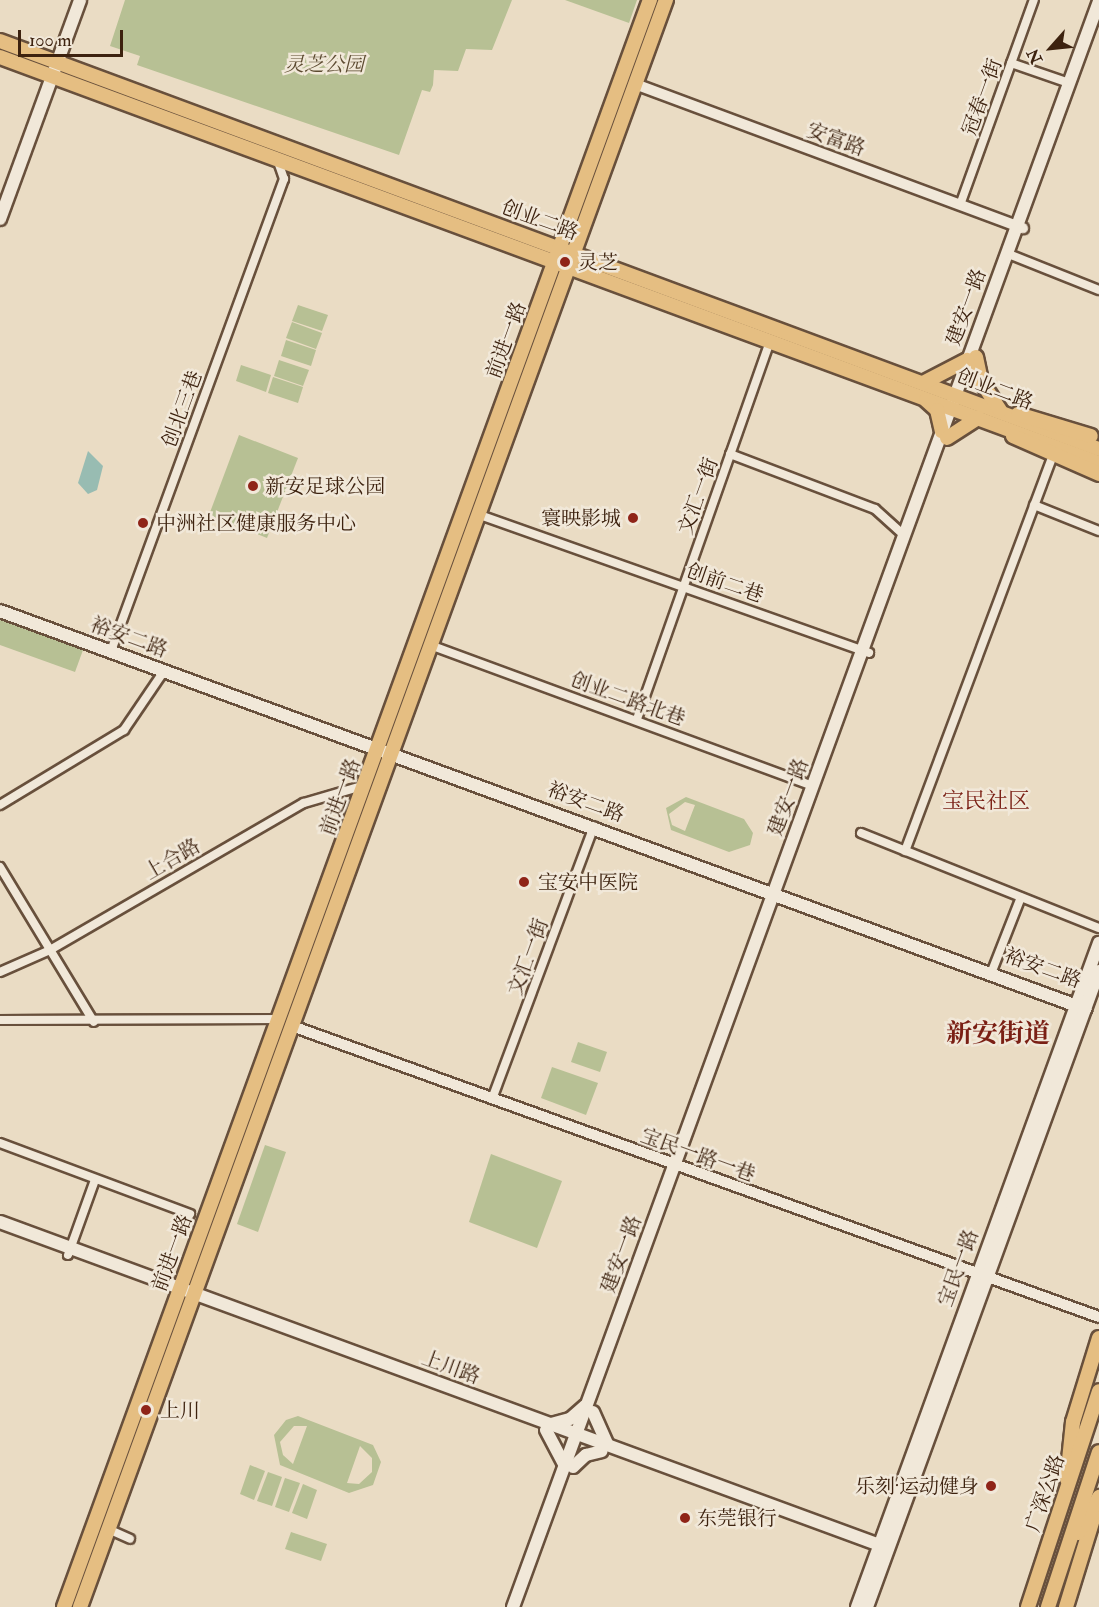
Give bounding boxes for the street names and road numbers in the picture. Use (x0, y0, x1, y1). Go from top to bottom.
street label: 冠春一街 (957, 55, 1007, 139)
street label: 安富路 (804, 117, 868, 161)
street label: 创业二路 (498, 195, 582, 245)
street label: 建安一路 (941, 265, 991, 349)
street label: 前进一路 (481, 298, 531, 382)
street label: 创业二路 (953, 363, 1037, 415)
street label: 创北三巷 (157, 367, 207, 451)
street label: 文汇一街 (673, 454, 723, 538)
street label: 创前二巷 (683, 559, 767, 607)
street label: 裕安二路 (87, 612, 171, 662)
street label: 创业二路北巷 (568, 667, 688, 731)
street label: 前进一路 (315, 755, 365, 839)
street label: 建安一路 (763, 755, 813, 839)
street label: 裕安二路 (544, 777, 628, 827)
street label: 上合路 (140, 834, 204, 884)
street label: 文汇一街 (503, 915, 553, 999)
street label: 裕安二路 (1001, 943, 1085, 993)
street label: 宝民一路一巷 (638, 1123, 758, 1187)
street label: 前进一路 (147, 1211, 197, 1295)
street label: 建安一路 (596, 1212, 646, 1296)
street label: 宝民一路 (933, 1226, 983, 1310)
street label: 上川路 (419, 1345, 483, 1389)
street label: 广深公路 (1021, 1451, 1069, 1535)

